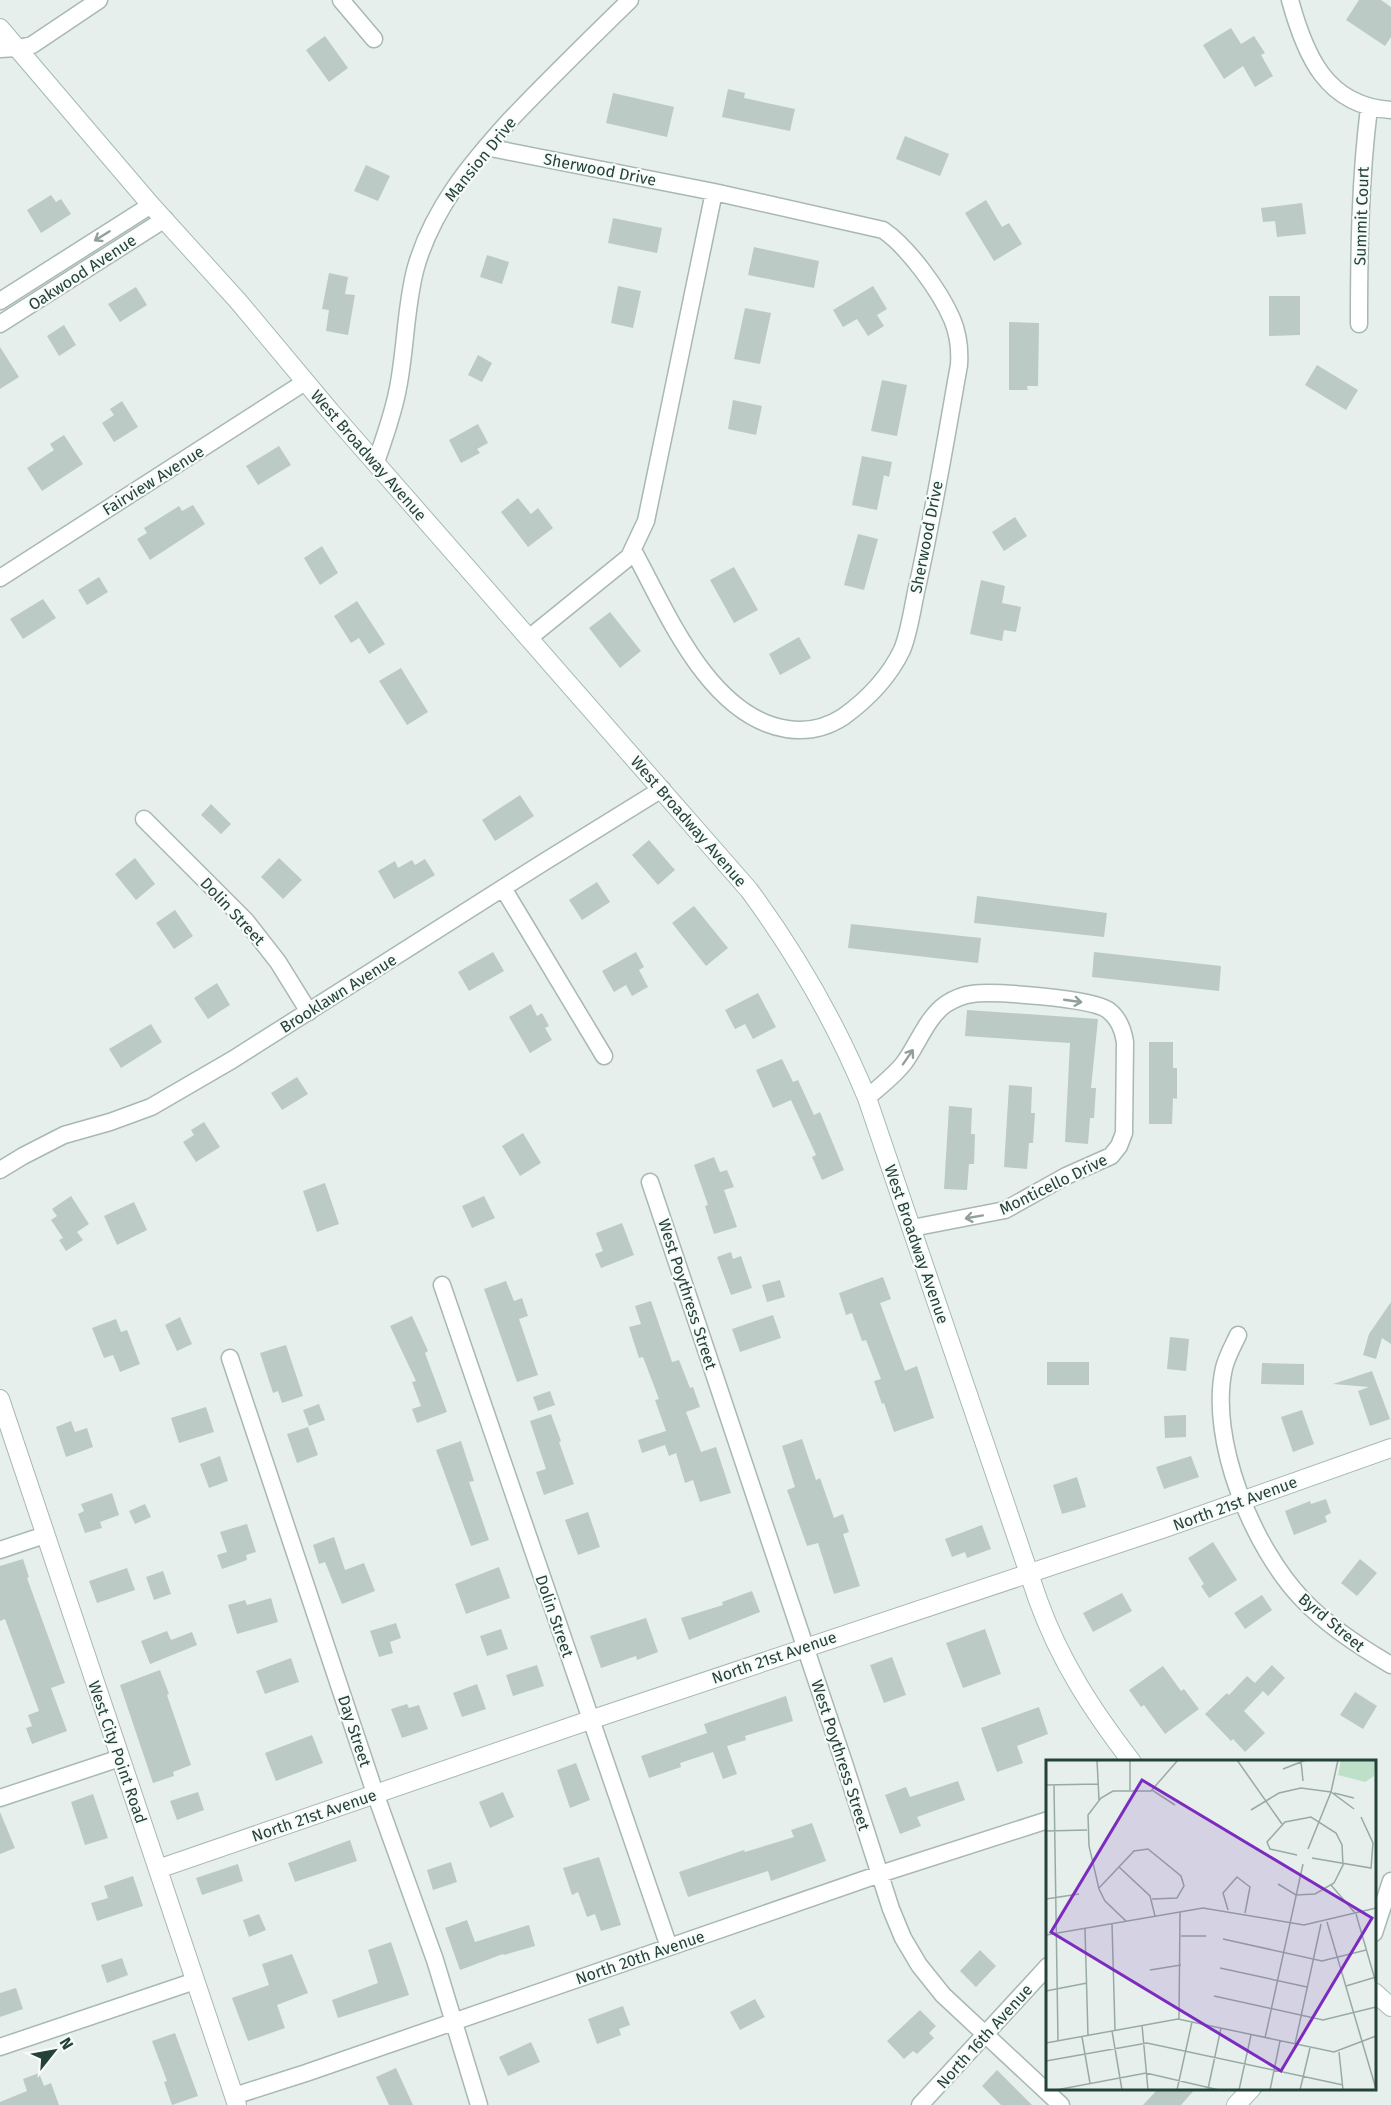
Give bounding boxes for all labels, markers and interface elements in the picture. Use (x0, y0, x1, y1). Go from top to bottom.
street label: Mansion Drive (441, 113, 520, 205)
street label: Sherwood Drive (542, 149, 658, 190)
street label: Summit Court (1350, 166, 1373, 266)
street label: Oakwood Avenue (25, 230, 140, 314)
one-way arrow (94, 230, 110, 242)
street label: West Broadway Avenue (307, 386, 431, 525)
street label: Fairview Avenue (99, 442, 208, 519)
street label: Sherwood Drive (906, 479, 947, 595)
street label: West Broadway Avenue (627, 752, 751, 891)
street label: Dolin Street (196, 873, 269, 949)
street label: Brooklawn Avenue (277, 950, 400, 1037)
one-way arrow (1063, 996, 1082, 1007)
one-way arrow (902, 1049, 914, 1065)
street label: Monticello Drive (996, 1150, 1110, 1219)
street label: West Broadway Avenue (880, 1162, 953, 1326)
one-way arrow (965, 1212, 985, 1223)
street label: West Poythress Street (654, 1216, 721, 1372)
street label: North 21st Avenue (1170, 1472, 1300, 1535)
street label: Dolin Street (532, 1572, 578, 1660)
street label: Byrd Street (1295, 1589, 1369, 1656)
street label: North 21st Avenue (709, 1627, 839, 1688)
street label: West Poythress Street (807, 1677, 874, 1833)
street label: West City Point Road (84, 1678, 151, 1826)
street label: Day Street (334, 1693, 375, 1770)
inset map (1046, 1760, 1376, 2090)
street label: North 21st Avenue (249, 1785, 379, 1846)
street label: North 20th Avenue (573, 1926, 707, 1988)
street label: North 16th Avenue (933, 1980, 1036, 2092)
north arrow (24, 2021, 84, 2081)
text: N (56, 2034, 77, 2053)

